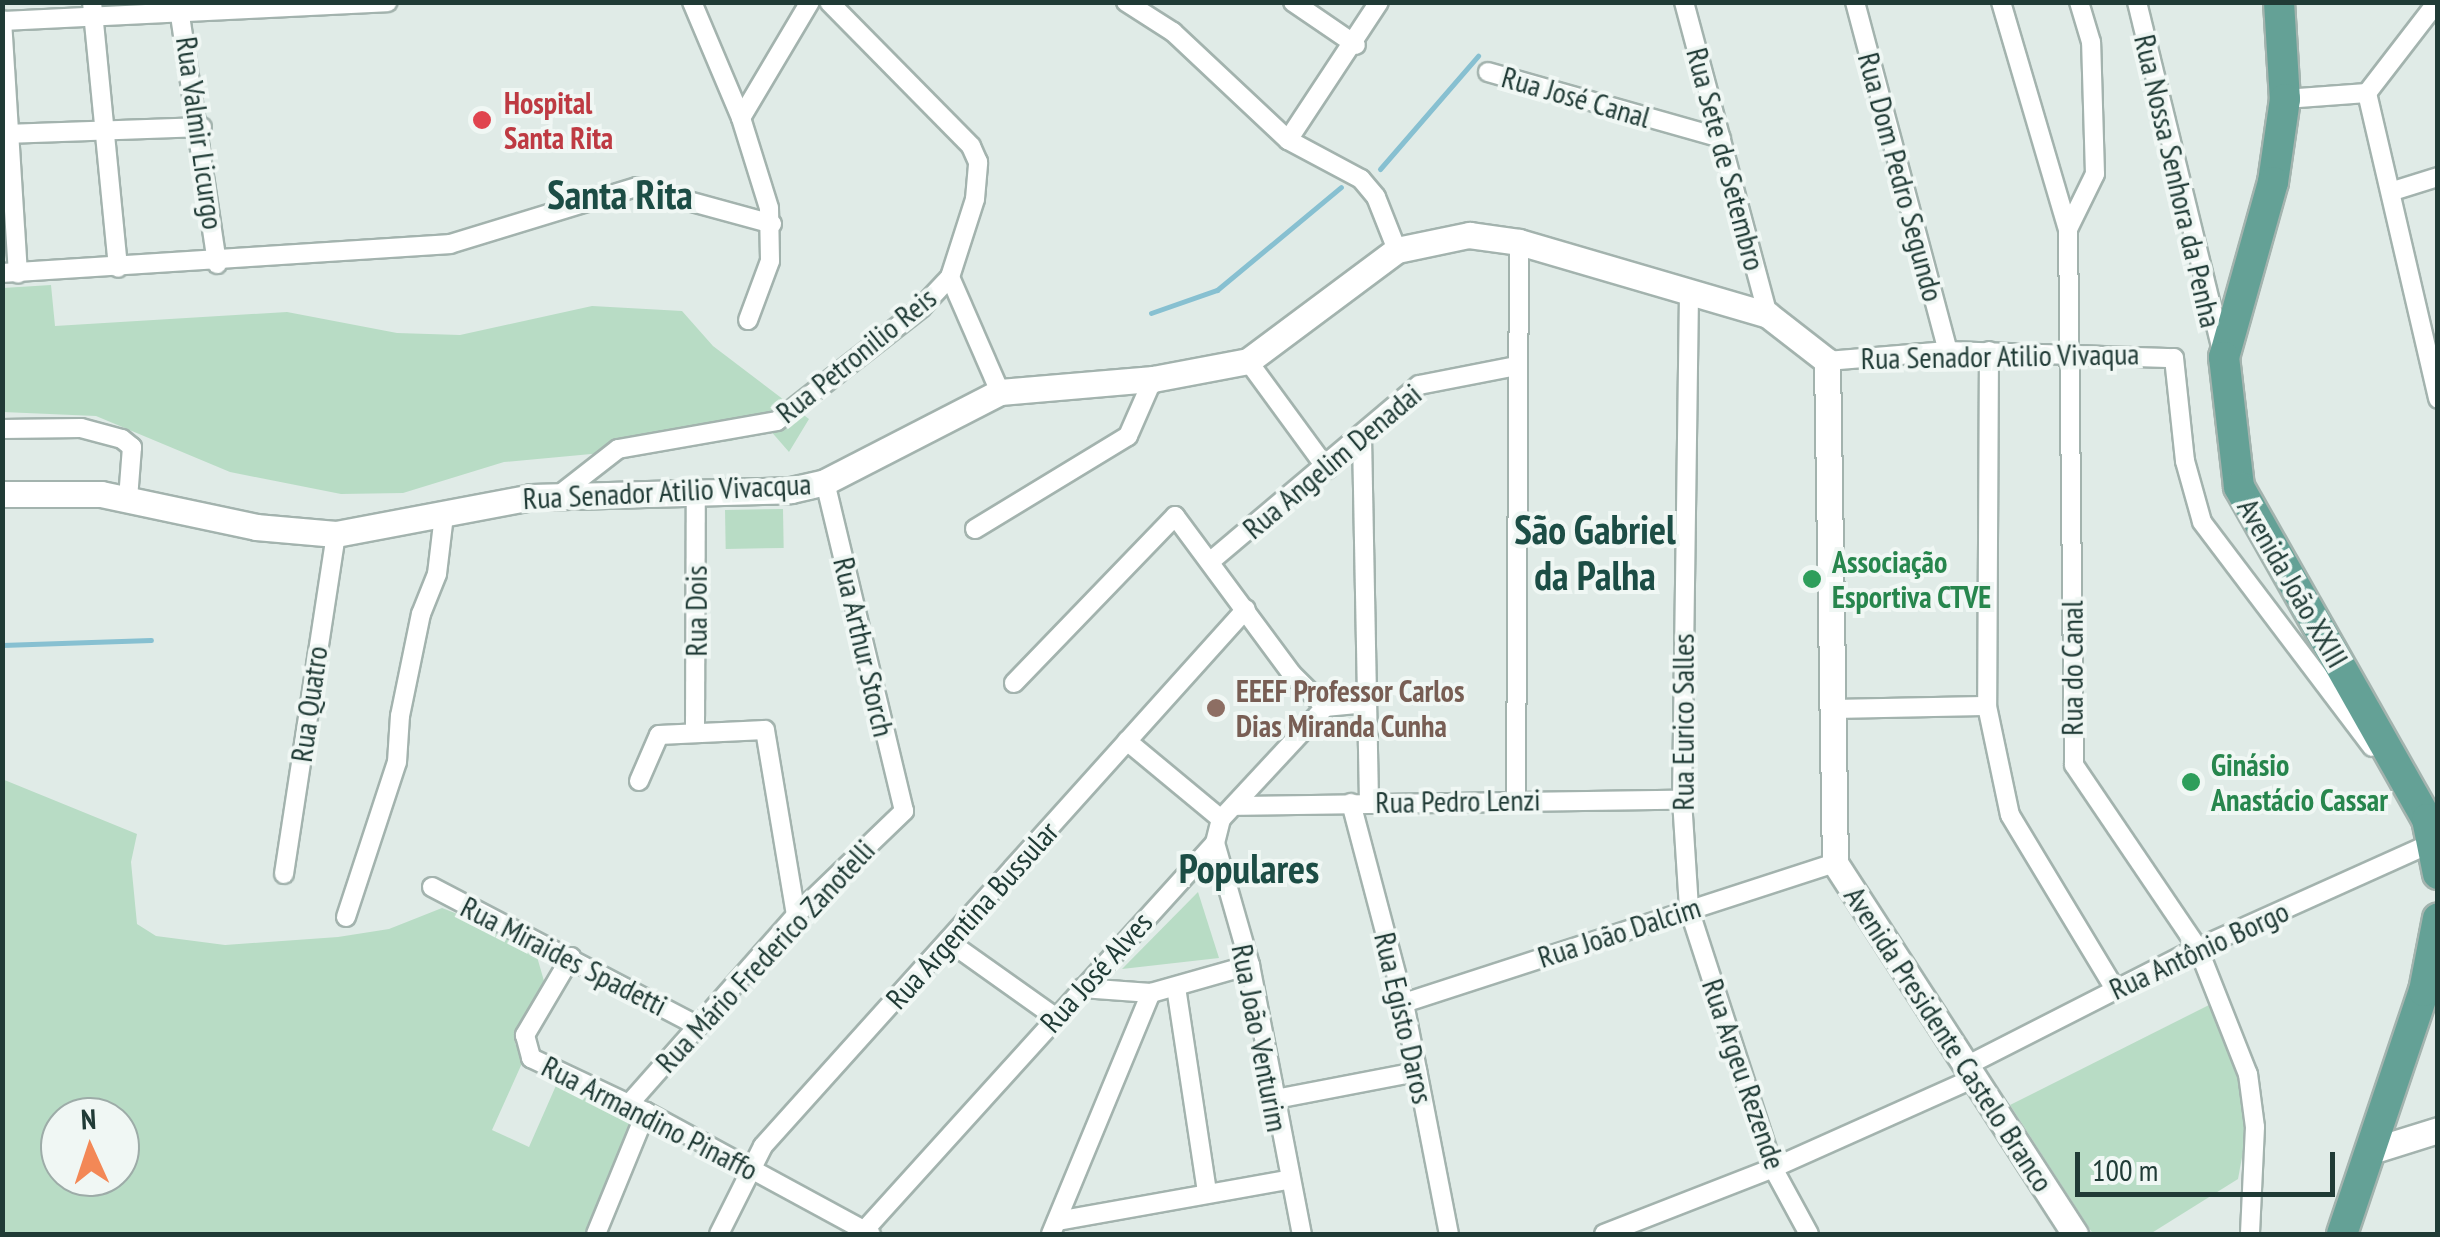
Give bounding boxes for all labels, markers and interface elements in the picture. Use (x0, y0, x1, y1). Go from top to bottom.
street label: Rua Nossa Senhora da Penha (2127, 31, 2229, 331)
street label: Rua Valmir Licurgo (169, 34, 231, 232)
street label: Rua Sete de Setembro (1679, 44, 1773, 274)
street label: Rua Dom Pedro Segundo (1850, 49, 1952, 305)
street label: Rua José Canal (1498, 59, 1654, 135)
place label: Hospital Santa Rita (504, 85, 613, 156)
marker: Hospital Santa Rita (469, 107, 495, 133)
district label: Santa Rita (547, 170, 693, 218)
street label: Rua Petronilio Reis (769, 280, 943, 430)
street label: Rua Senador Atilio Vivaqua (1860, 336, 2140, 376)
street label: Rua Angelim Denadai (1235, 376, 1429, 546)
street label: Rua Senador Atilio Vivacqua (521, 465, 813, 517)
street label: Avenida João XXIII (2230, 492, 2356, 674)
district label: São Gabriel da Palha (1514, 505, 1676, 599)
place label: Associação Esportiva CTVE (1832, 544, 1992, 614)
street label: Rua Arthur Storch (826, 553, 902, 741)
street label: Rua Dois (678, 565, 714, 657)
marker: Associação Esportiva CTVE (1801, 568, 1823, 590)
street label: Rua do Canal (2054, 600, 2090, 736)
street label: Rua Eurico Salles (1665, 633, 1701, 811)
street label: Rua Quatro (283, 644, 335, 764)
place label: EEEF Professor Carlos Dias Miranda Cunha (1236, 673, 1465, 744)
marker: EEEF Professor Carlos Dias Miranda Cunha (1205, 697, 1227, 719)
place label: Ginásio Anastácio Cassar (2211, 747, 2388, 818)
marker: Ginásio Anastácio Cassar (2180, 771, 2202, 793)
street label: Rua Pedro Lenzi (1375, 782, 1541, 820)
street label: Rua Argentina Bussular (878, 814, 1066, 1016)
street label: Rua Mário Frederico Zanotelli (648, 832, 882, 1080)
district label: Populares (1179, 844, 1319, 892)
street label: Avenida Presidente Castelo Branco (1837, 880, 2061, 1198)
street label: Rua Miraides Spadetti (455, 889, 673, 1023)
street label: Rua João Dalcim (1533, 889, 1705, 975)
street label: Rua Antônio Borgo (2103, 893, 2295, 1007)
street label: Rua José Alves (1032, 904, 1160, 1040)
street label: Rua Egisto Daros (1367, 929, 1441, 1107)
street label: Rua João Venturim (1224, 941, 1296, 1135)
street label: Rua Argeu Rezende (1694, 974, 1794, 1174)
street label: Rua Armandino Pinaffo (536, 1048, 764, 1188)
north arrow (40, 1097, 140, 1197)
text: N (80, 1100, 97, 1137)
scale bar (2080, 1132, 2340, 1194)
text: 100 m (2092, 1150, 2158, 1189)

